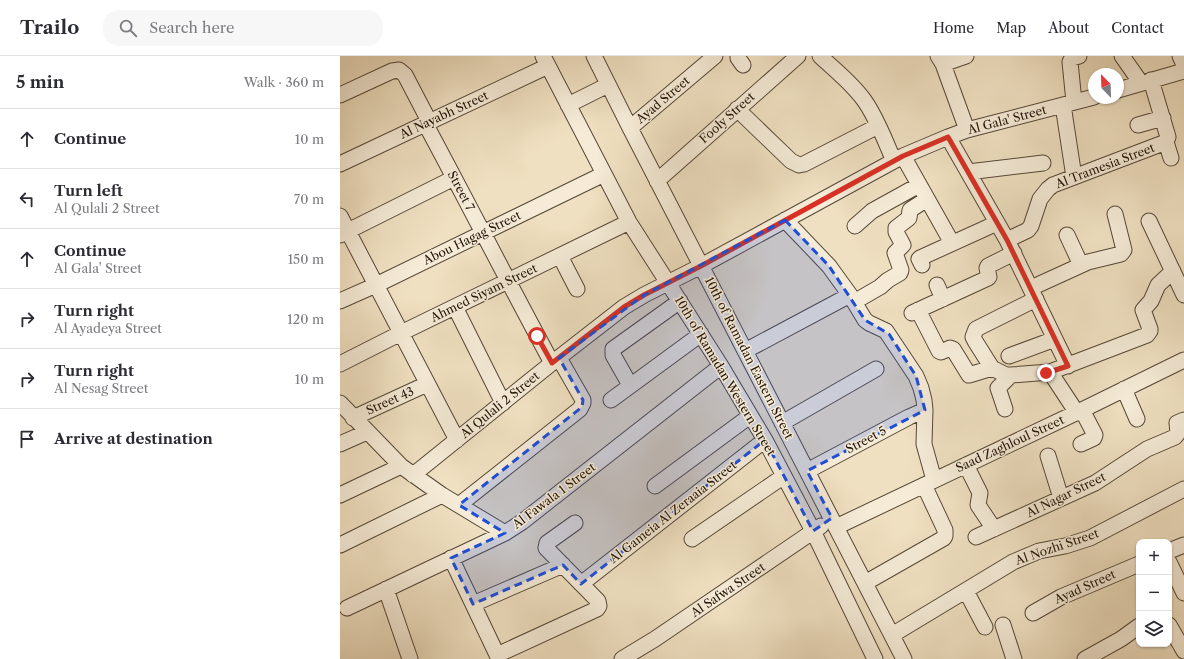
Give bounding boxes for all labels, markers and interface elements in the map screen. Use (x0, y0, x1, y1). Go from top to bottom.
search box (103, 10, 383, 46)
text: Trailo (20, 16, 79, 39)
icon: search (117, 17, 139, 39)
text: Search here (149, 18, 234, 37)
text: Home (933, 19, 974, 37)
text: Map (996, 19, 1026, 37)
text: About (1048, 19, 1089, 37)
text: Contact (1111, 19, 1164, 37)
north arrow (1088, 68, 1124, 104)
text: 5 min (16, 72, 64, 92)
street label: Ayad Street (632, 72, 693, 127)
text: Walk · 360 m (244, 74, 324, 90)
street label: Al Nayabh Street (396, 87, 491, 142)
street label: Fooly Street (696, 88, 758, 146)
street label: Al Gala' Street (965, 102, 1049, 138)
icon: ahead (16, 128, 38, 150)
text: Continue (54, 129, 126, 148)
text: 10 m (295, 131, 324, 147)
street label: Al Tramesia Street (1052, 139, 1157, 192)
street label: Street 7 (445, 168, 478, 213)
text: Turn left (54, 181, 123, 200)
icon: left (16, 188, 38, 210)
text: 70 m (294, 191, 324, 207)
text: Al Qulali 2 Street (54, 200, 160, 216)
street label: Abou Hagag Street (420, 207, 524, 268)
text: Continue (54, 241, 126, 260)
icon: ahead (16, 248, 38, 270)
text: 150 m (288, 251, 324, 267)
text: Al Gala' Street (54, 260, 142, 276)
street label: Ahmed Siyam Street (427, 260, 540, 325)
street label: 10th of Ramadan Eastern Street (702, 274, 797, 442)
street label: 10th of Ramadan Western Street (672, 293, 780, 459)
text: Turn right (54, 301, 134, 320)
icon: right (16, 308, 38, 330)
text: 120 m (287, 311, 324, 327)
text: Al Ayadeya Street (54, 320, 162, 336)
route start (528, 327, 546, 345)
text: Turn right (54, 361, 134, 380)
route end (1037, 364, 1055, 382)
icon: right (16, 368, 38, 390)
street label: Al Qulali 2 Street (456, 368, 543, 442)
text: 10 m (295, 371, 324, 387)
text: Al Nesag Street (54, 380, 148, 396)
street label: Street 43 (364, 383, 416, 418)
street label: Saad Zaghloul Street (953, 412, 1067, 475)
street label: Street 5 (843, 423, 889, 456)
icon: arrive (16, 428, 38, 450)
text: Arrive at destination (54, 429, 213, 448)
street label: Al Gameia Al Zeraaia Street (605, 457, 740, 567)
street label: Al Fawala 1 Street (508, 459, 599, 532)
street label: Al Nagar Street (1023, 469, 1109, 521)
street label: Al Nozhi Street (1012, 525, 1101, 568)
map controls (1136, 539, 1172, 647)
button: + (1136, 539, 1172, 575)
street label: Al Safwa Street (687, 559, 768, 621)
street label: Ayad Street (1051, 566, 1118, 607)
button: − (1136, 575, 1172, 611)
button: layers (1136, 611, 1172, 647)

